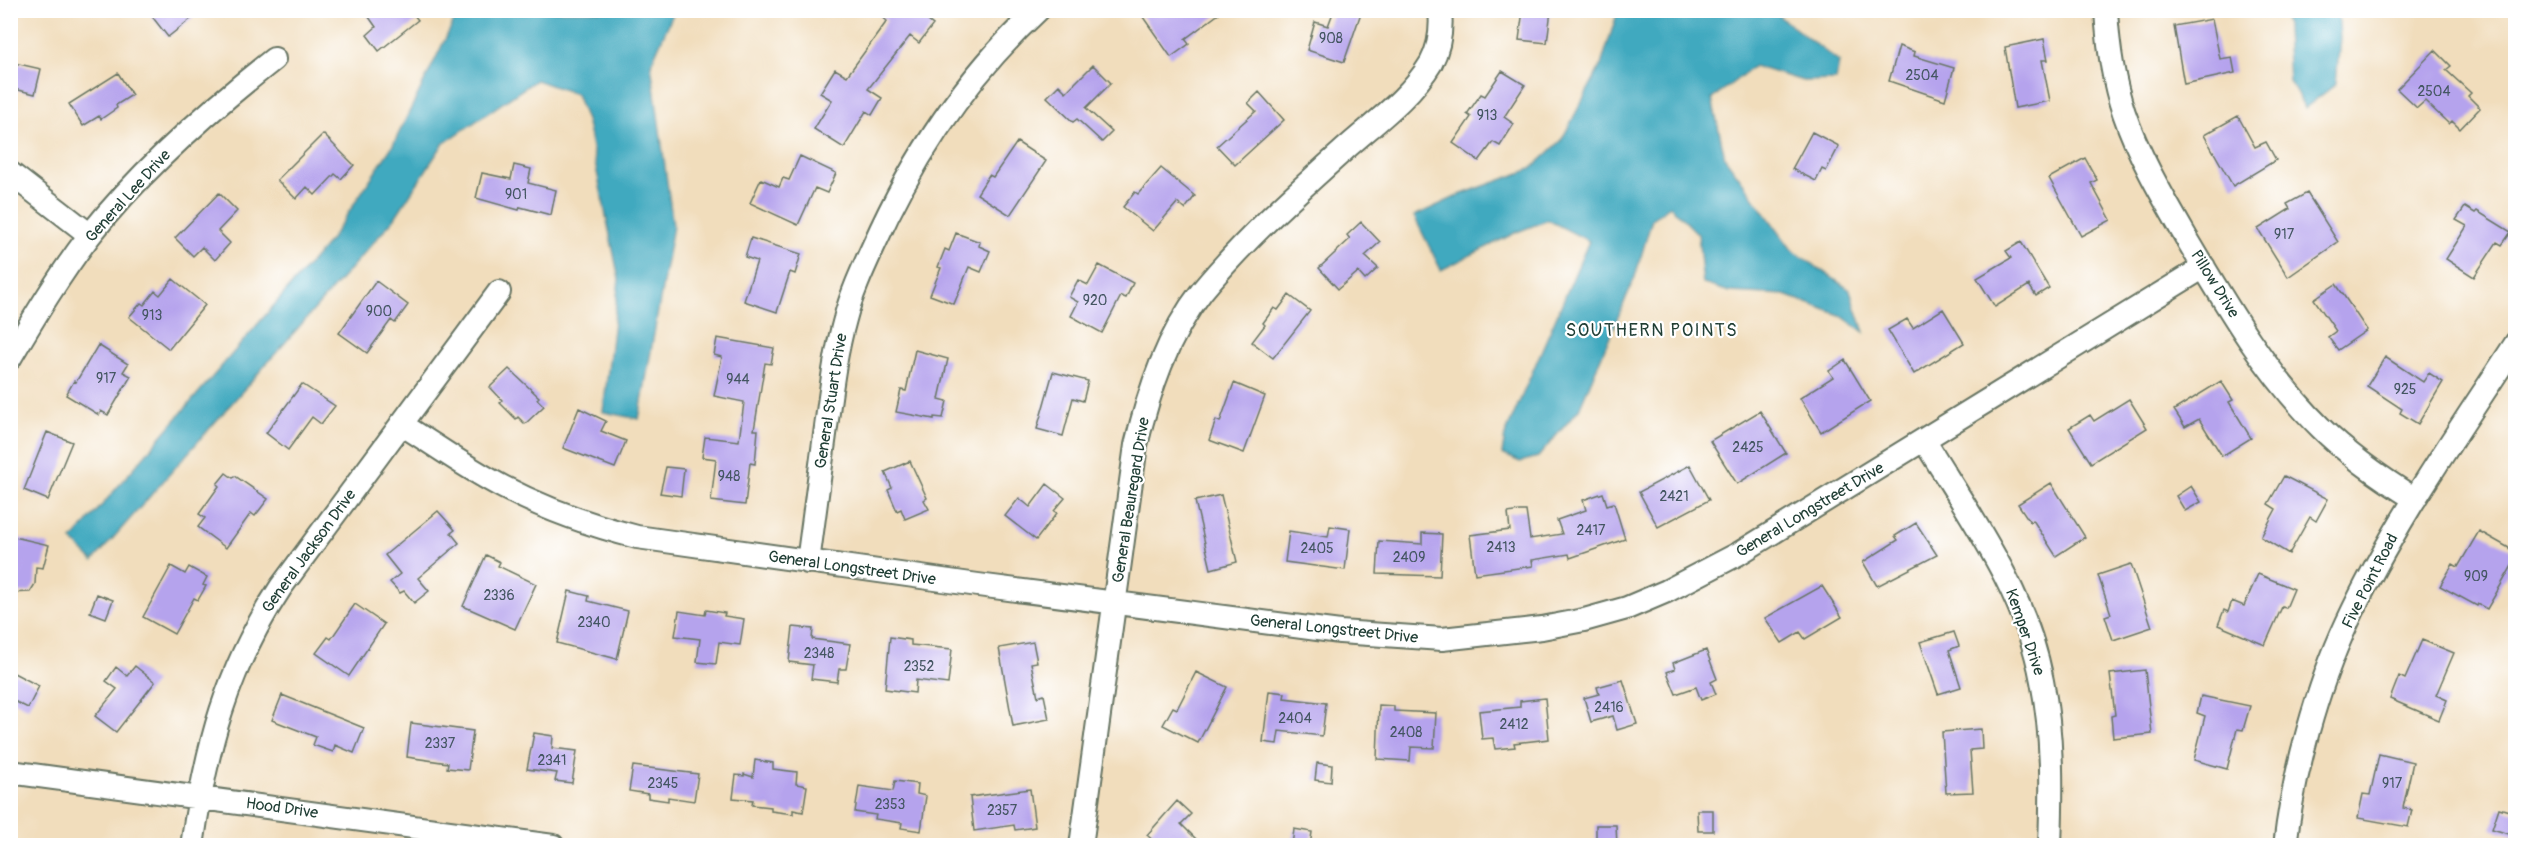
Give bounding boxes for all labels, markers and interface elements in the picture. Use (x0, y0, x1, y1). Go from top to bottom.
house number: 908 (1319, 30, 1343, 47)
house number: 2504 (1905, 67, 1939, 84)
house number: 2504 (2417, 83, 2451, 100)
house number: 913 (1477, 107, 1497, 124)
street label: General Lee Drive (81, 145, 175, 247)
house number: 901 (505, 186, 527, 203)
house number: 917 (2274, 226, 2295, 243)
street label: Pillow Drive (2186, 246, 2244, 322)
house number: 920 (1083, 292, 1107, 309)
house number: 900 (366, 303, 392, 320)
house number: 913 (142, 307, 162, 324)
district label: SOUTHERN POINTS (1566, 319, 1738, 342)
street label: General Stuart Drive (810, 332, 852, 470)
house number: 917 (96, 370, 117, 387)
house number: 944 (726, 371, 750, 388)
house number: 925 (2394, 381, 2416, 398)
street label: General Beauregard Drive (1108, 416, 1154, 584)
house number: 2425 (1732, 439, 1764, 456)
street label: General Longstreet Drive (1732, 458, 1888, 562)
house number: 948 (718, 468, 740, 485)
street label: General Jackson Drive (257, 485, 361, 617)
house number: 2421 (1659, 488, 1689, 505)
house number: 2417 (1577, 522, 1606, 539)
street label: Five Point Road (2338, 530, 2402, 632)
house number: 2413 (1486, 539, 1516, 556)
house number: 2405 (1300, 540, 1334, 557)
street label: General Longstreet Drive (767, 546, 937, 590)
house number: 2409 (1393, 549, 1425, 566)
house number: 909 (2464, 568, 2488, 585)
street label: Kemper Drive (2001, 586, 2049, 678)
house number: 2336 (483, 587, 515, 604)
street label: General Longstreet Drive (1249, 610, 1419, 648)
house number: 2340 (578, 614, 610, 631)
house number: 2348 (804, 645, 834, 662)
house number: 2352 (904, 658, 934, 675)
house number: 2416 (1594, 699, 1624, 716)
house number: 2404 (1278, 710, 1312, 727)
house number: 2412 (1499, 716, 1529, 733)
house number: 2408 (1390, 724, 1422, 741)
house number: 2337 (425, 735, 456, 752)
house number: 2341 (538, 752, 566, 769)
house number: 2345 (648, 775, 678, 792)
house number: 917 (2382, 775, 2403, 792)
street label: Hood Drive (245, 793, 320, 823)
house number: 2353 (875, 796, 905, 813)
house number: 2357 (987, 802, 1018, 819)

